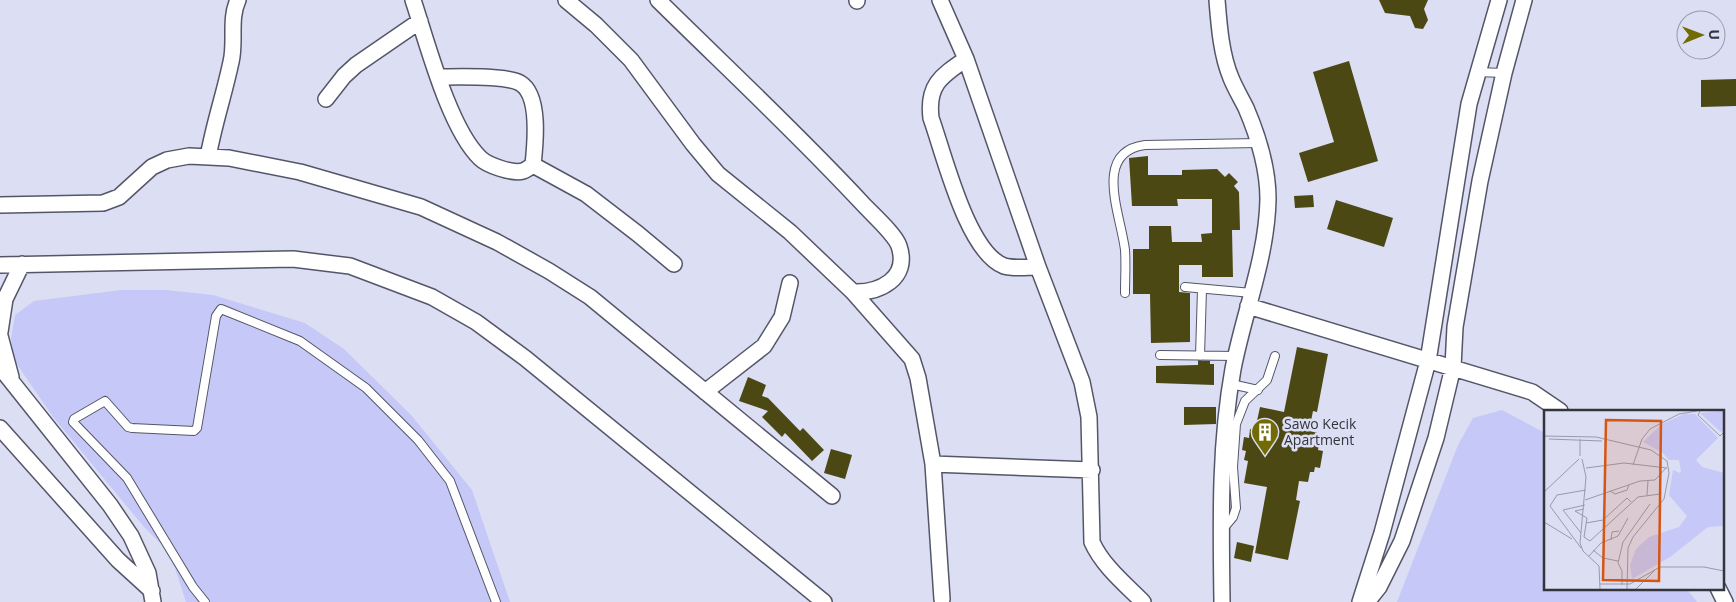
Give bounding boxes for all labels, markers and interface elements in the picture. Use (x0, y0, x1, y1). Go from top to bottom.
north arrow (1676, 10, 1726, 60)
text: U (1705, 29, 1724, 40)
inset map (1544, 410, 1724, 590)
place label: Sawo Kecik Apartment (1284, 414, 1357, 449)
building icon: Sawo Kecik Apartment (1250, 417, 1280, 456)

